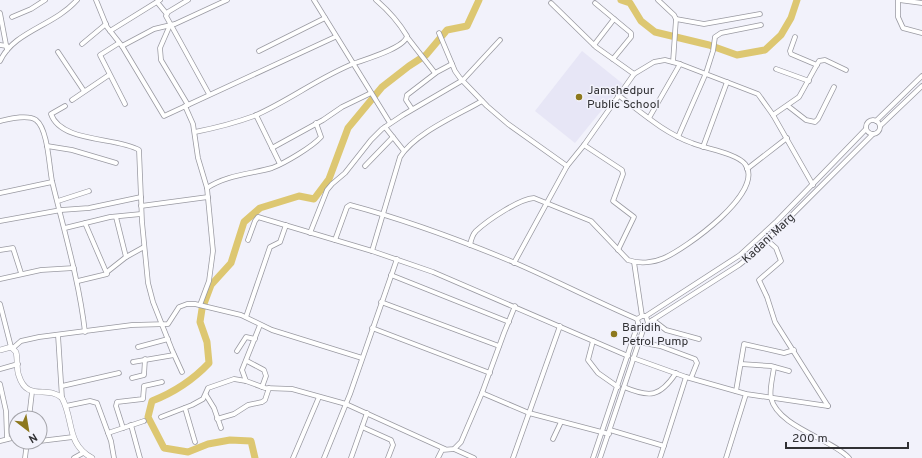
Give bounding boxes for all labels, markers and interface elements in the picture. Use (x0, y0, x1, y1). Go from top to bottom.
place label: Jamshedpur Public School (587, 83, 660, 113)
marker: Jamshedpur Public School (574, 92, 584, 102)
street label: Kadani Marg (739, 210, 799, 267)
place label: Baridih Petrol Pump (622, 320, 689, 350)
marker: Baridih Petrol Pump (609, 329, 619, 339)
north arrow (8, 410, 48, 450)
scale bar (786, 424, 908, 450)
text: N (26, 430, 40, 446)
text: 200 m (792, 431, 828, 447)

